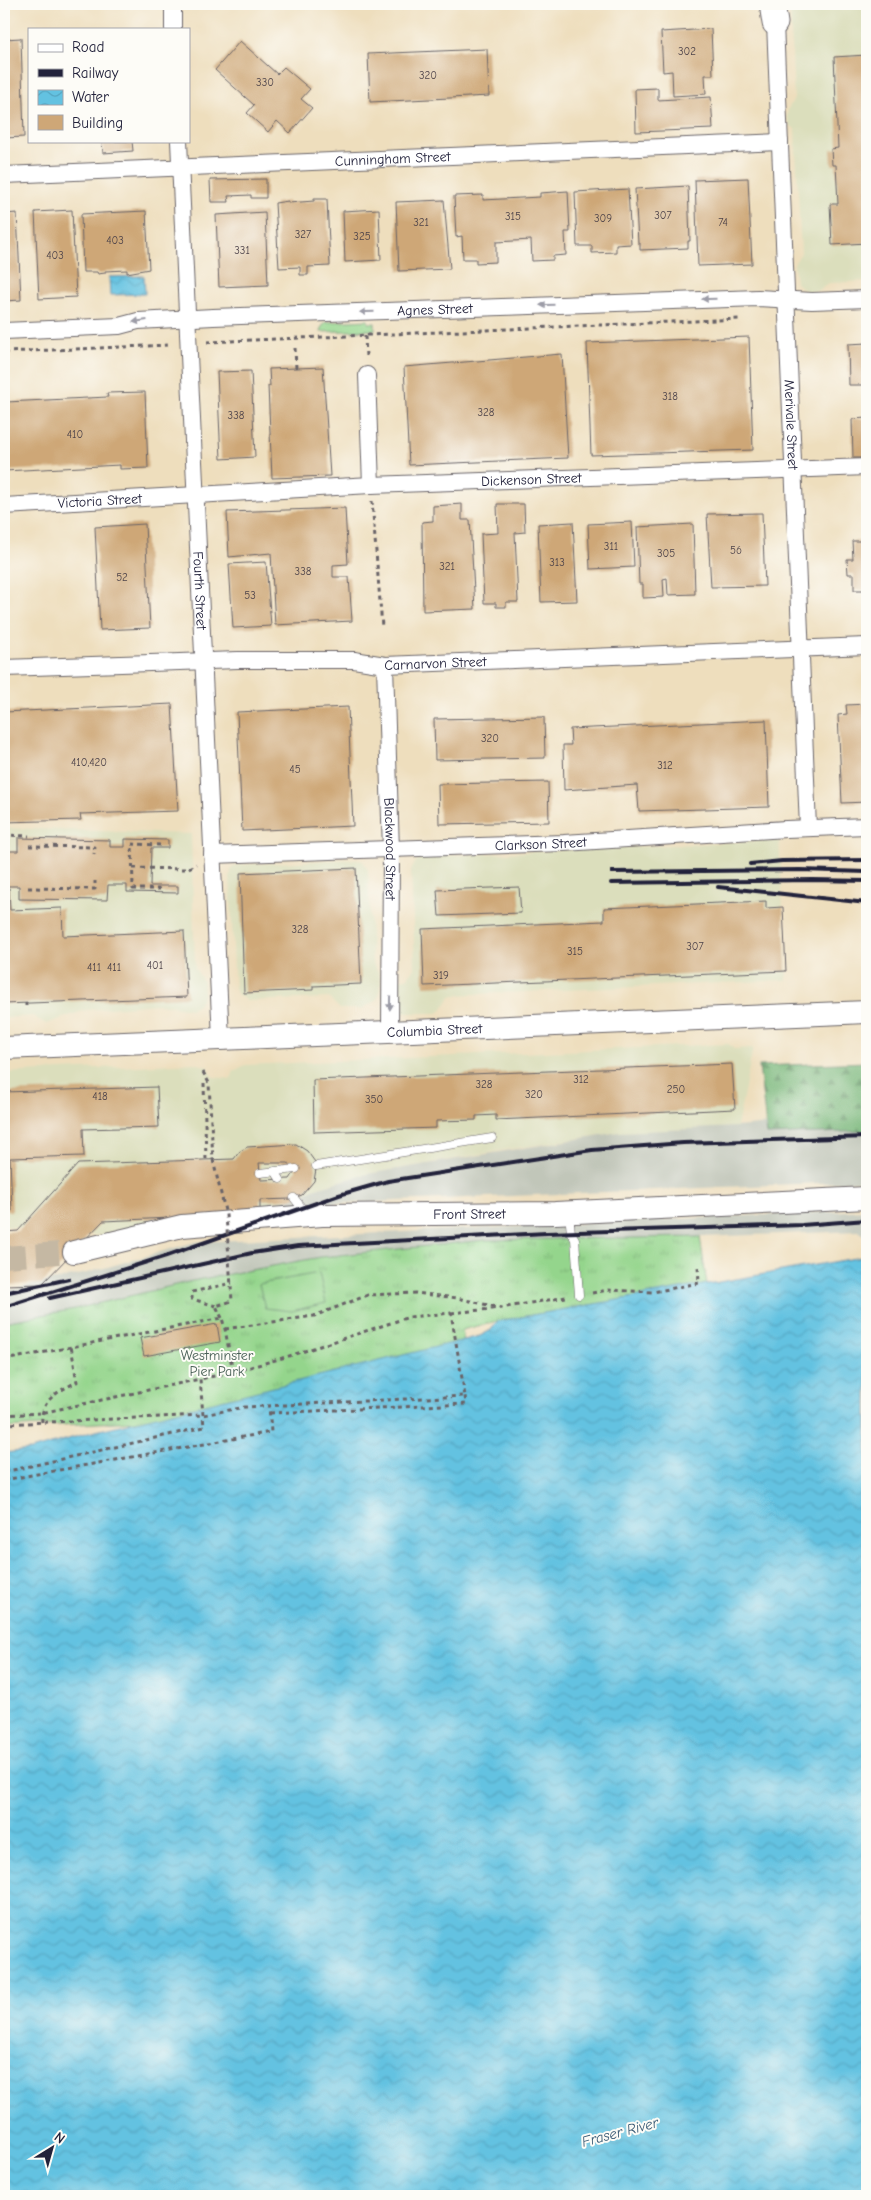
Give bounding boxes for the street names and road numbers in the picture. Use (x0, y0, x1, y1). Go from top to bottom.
street label: Cunningham Street (334, 148, 452, 170)
street label: Agnes Street (397, 300, 474, 320)
street label: Merivale Street (781, 379, 801, 471)
street label: Dickenson Street (481, 469, 583, 490)
street label: Victoria Street (57, 490, 143, 512)
street label: Fourth Street (189, 551, 210, 631)
street label: Carnarvon Street (384, 653, 488, 674)
street label: Blackwood Street (380, 797, 399, 901)
street label: Clarkson Street (495, 834, 588, 854)
street label: Columbia Street (387, 1020, 484, 1041)
street label: Front Street (433, 1205, 507, 1223)

